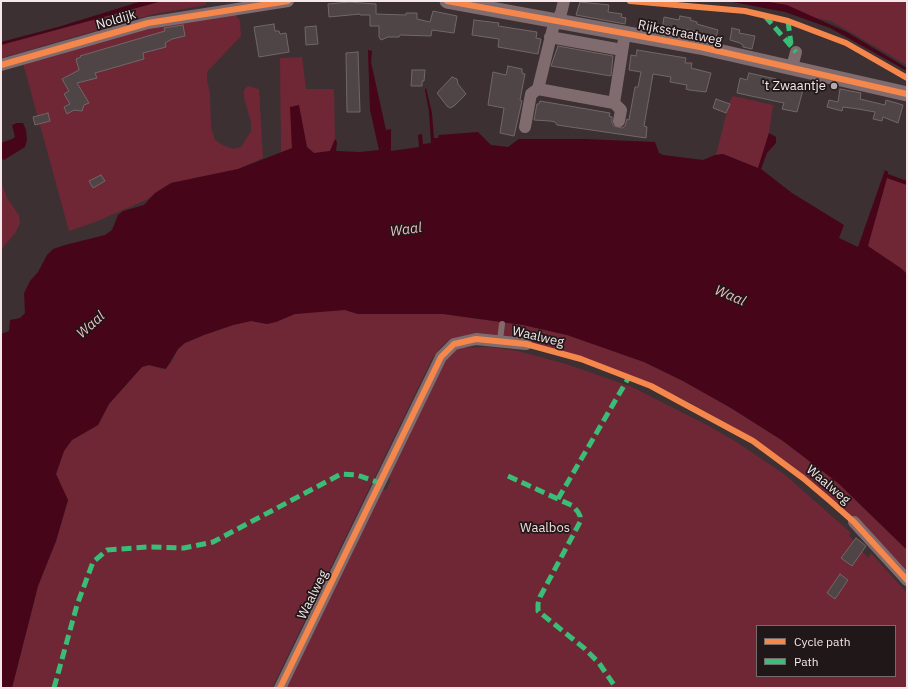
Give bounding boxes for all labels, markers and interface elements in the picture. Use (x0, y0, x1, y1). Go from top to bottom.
street label: Noldijk (94, 7, 138, 33)
street label: Rijksstraatweg (636, 17, 724, 49)
place label: 't Zwaantje (762, 78, 826, 94)
marker: 't Zwaantje (829, 81, 839, 91)
water label: Waal (389, 219, 423, 241)
water label: Waal (712, 282, 748, 310)
water label: Waal (74, 308, 108, 342)
street label: Waalweg (511, 323, 565, 351)
street label: Waalweg (803, 462, 853, 508)
park label: Waalbos (520, 520, 570, 536)
street label: Waalweg (294, 568, 332, 622)
legend (756, 625, 896, 677)
text: Cycle path (794, 634, 851, 649)
text: Path (794, 654, 819, 669)

